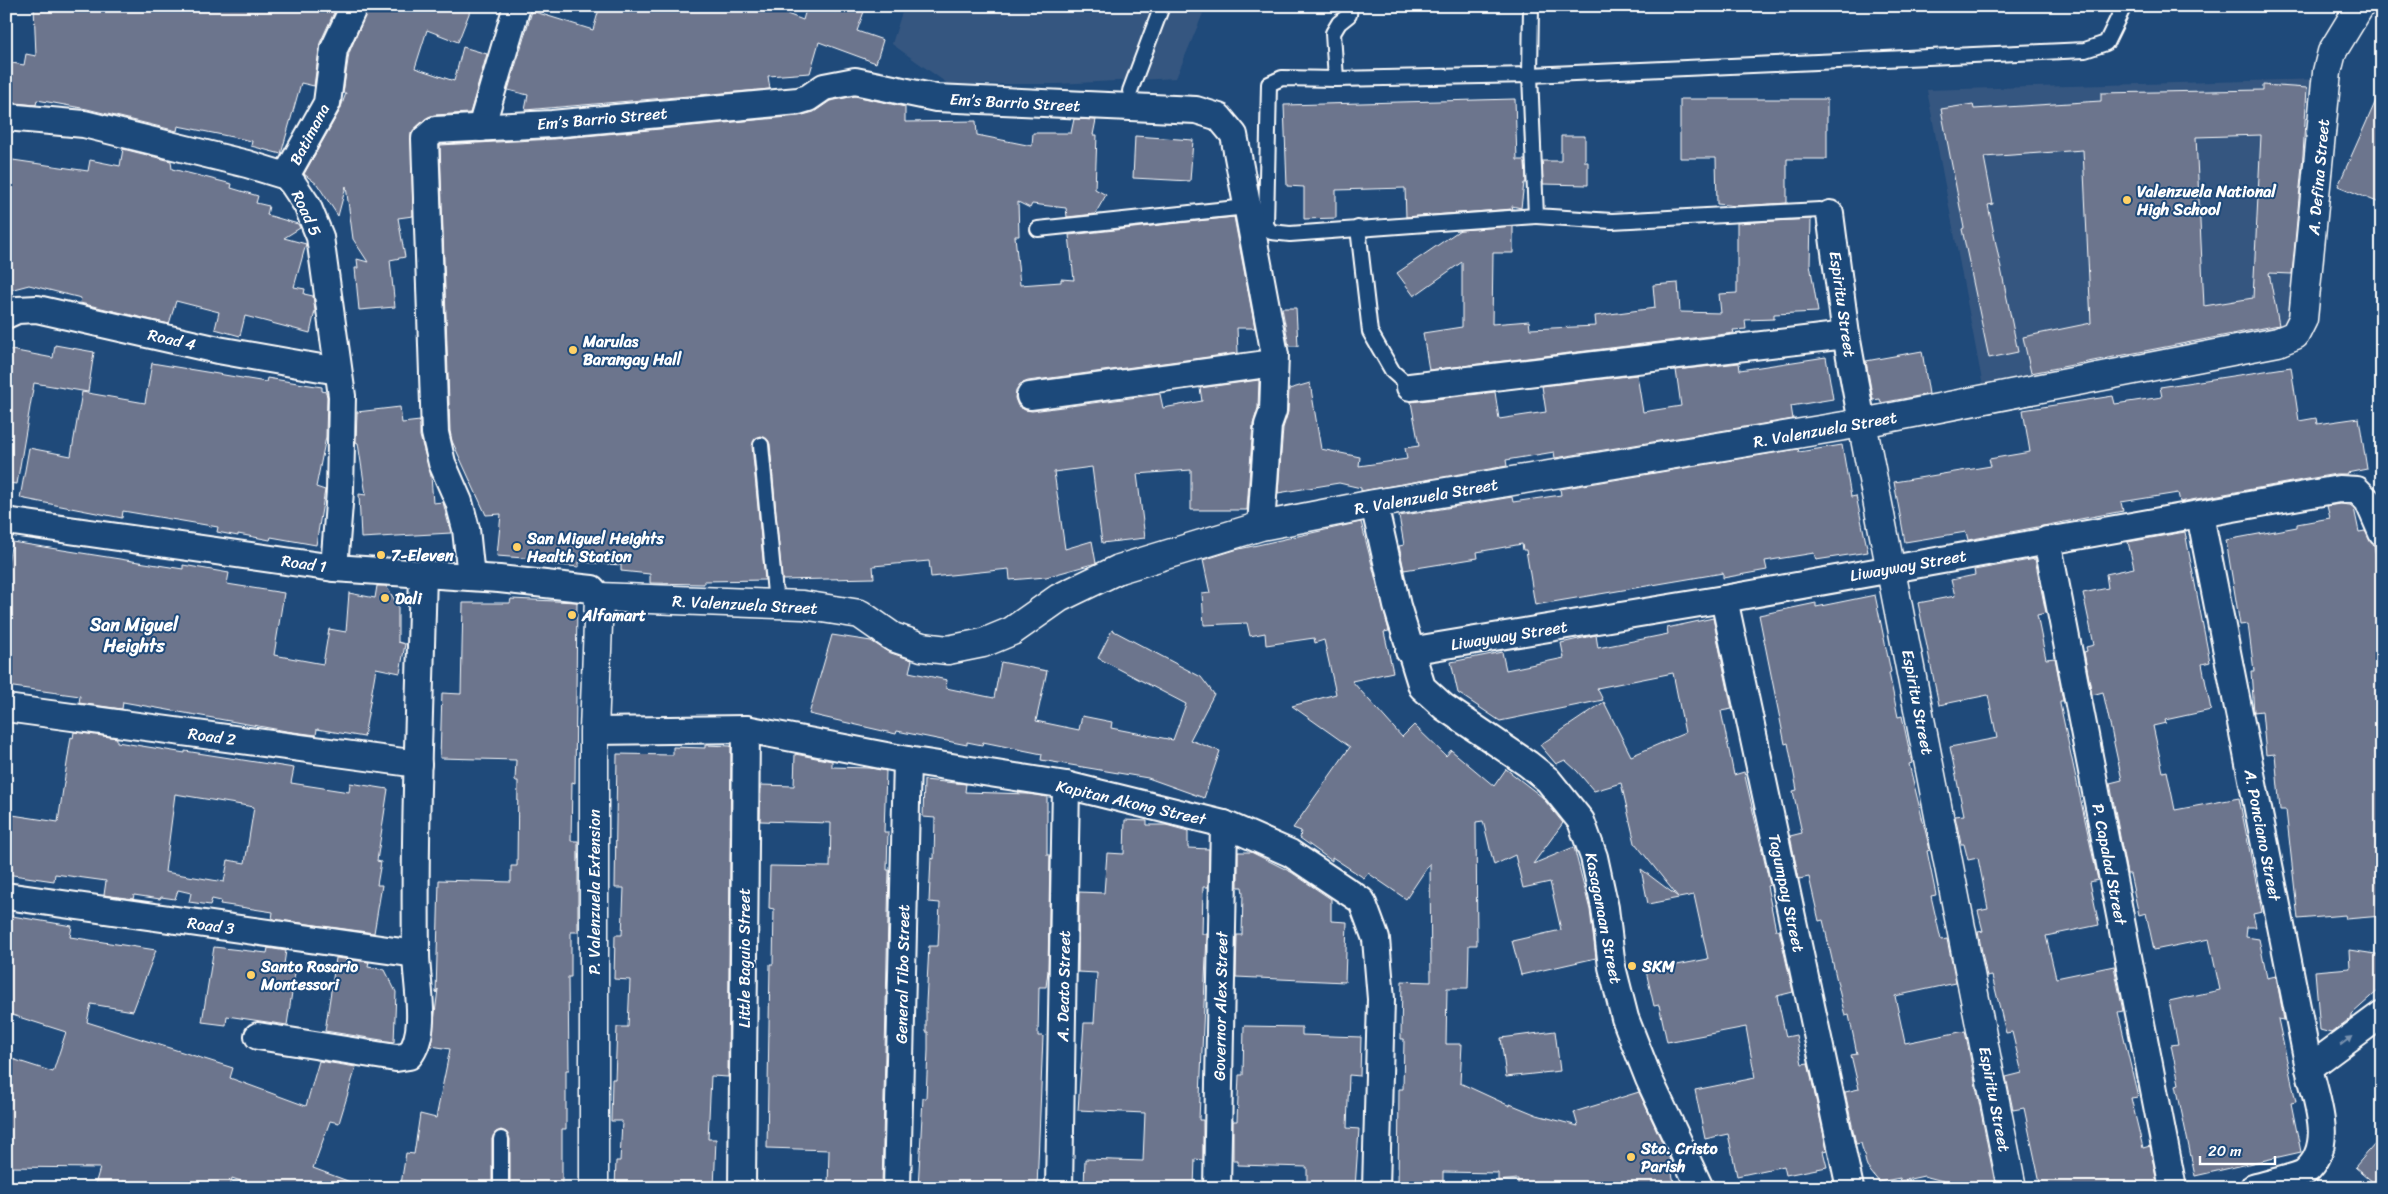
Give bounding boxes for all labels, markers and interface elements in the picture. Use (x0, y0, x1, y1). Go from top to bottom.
street label: Em’s Barrio Street (949, 85, 1081, 120)
street label: Batimana (281, 98, 338, 170)
street label: Em’s Barrio Street (536, 98, 668, 139)
street label: A. Defina Street (2299, 118, 2338, 237)
place label: Valenzuela National High School (2136, 177, 2277, 224)
street label: Road 5 (283, 185, 330, 241)
marker: Valenzuela National High School (2121, 194, 2133, 206)
street label: Espiritu Street (1821, 249, 1864, 359)
street label: Road 4 (145, 320, 199, 359)
place label: Marulas Barangay Hall (582, 327, 683, 374)
marker: Marulas Barangay Hall (567, 344, 579, 356)
street label: R. Valenzuela Street (1751, 403, 1899, 456)
street label: R. Valenzuela Street (1352, 470, 1500, 523)
place label: San Miguel Heights Health Station (526, 524, 664, 571)
place label: 7-Eleven (391, 541, 454, 570)
marker: San Miguel Heights Health Station (511, 541, 523, 553)
street label: Liwayway Street (1848, 541, 1969, 590)
street label: Road 1 (279, 546, 329, 581)
marker: 7-Eleven (375, 549, 387, 561)
place label: Dali (395, 584, 423, 613)
street label: R. Valenzuela Street (672, 586, 818, 623)
marker: Dali (379, 592, 391, 604)
place label: Alfamart (581, 601, 646, 630)
district label: San Miguel Heights (89, 609, 179, 662)
marker: Alfamart (566, 609, 578, 621)
street label: Liwayway Street (1449, 612, 1570, 659)
street label: Espiritu Street (1893, 647, 1942, 757)
street label: Road 2 (186, 719, 238, 754)
street label: A. Ponciano Street (2235, 766, 2290, 904)
street label: Kapitan Akong Street (1053, 771, 1209, 834)
street label: P. Capalad Street (2084, 801, 2136, 928)
street label: P. Valenzuela Extension (580, 809, 609, 975)
street label: Tagumpay Street (1760, 831, 1813, 955)
street label: Kasaganaan Street (1577, 850, 1630, 986)
street label: Little Baguio Street (730, 888, 759, 1028)
street label: General Tibo Street (887, 904, 918, 1044)
street label: Road 3 (186, 908, 237, 943)
street label: A. Deato Street (1048, 930, 1079, 1043)
street label: Governor Alex Street (1205, 931, 1236, 1081)
place label: Santo Rosario Montessori (260, 952, 358, 999)
place label: SKM (1641, 952, 1675, 981)
marker: SKM (1626, 960, 1638, 972)
marker: Santo Rosario Montessori (245, 969, 257, 981)
one-way arrow (2339, 1036, 2353, 1046)
street label: Espiritu Street (1970, 1044, 2019, 1154)
place label: Sto. Cristo Parish (1640, 1134, 1718, 1181)
scale bar (2200, 1134, 2276, 1166)
text: 20 m (2208, 1138, 2242, 1164)
marker: Sto. Cristo Parish (1625, 1151, 1637, 1163)

